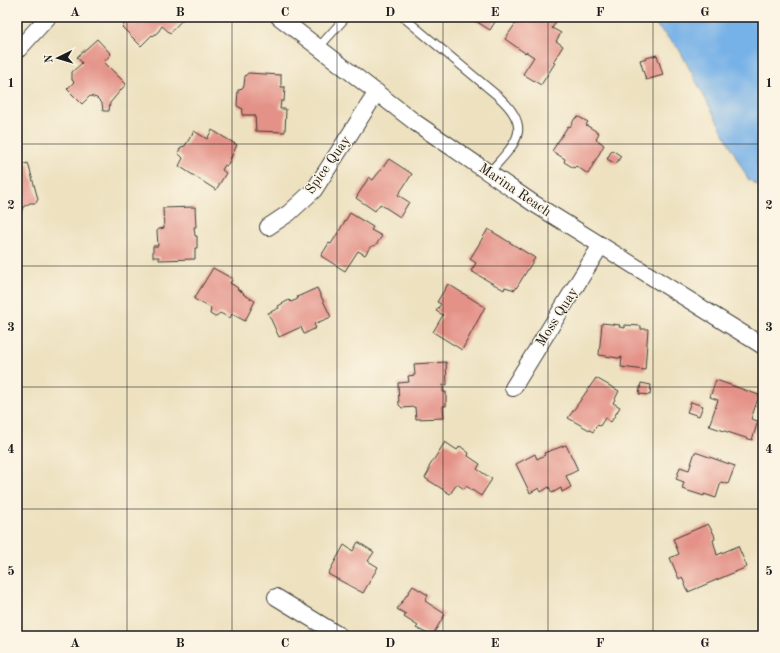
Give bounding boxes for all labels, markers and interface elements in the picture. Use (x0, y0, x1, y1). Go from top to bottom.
text: A (70, 6, 80, 19)
text: B (175, 6, 185, 19)
text: C (281, 6, 289, 19)
text: D (385, 6, 395, 19)
text: E (491, 6, 500, 19)
text: F (596, 6, 605, 19)
text: G (700, 6, 710, 19)
north arrow (38, 38, 78, 78)
text: N (44, 53, 55, 63)
text: 1 (7, 77, 15, 90)
text: 1 (765, 77, 773, 90)
street label: Spice Quay (303, 133, 353, 197)
street label: Marina Reach (476, 161, 554, 219)
text: 2 (7, 199, 15, 212)
text: 2 (765, 199, 773, 212)
street label: Moss Quay (534, 285, 581, 349)
text: 3 (7, 321, 15, 334)
text: 3 (765, 321, 773, 334)
text: 4 (7, 443, 15, 456)
text: 4 (765, 443, 773, 456)
text: 5 (7, 565, 15, 578)
text: 5 (765, 565, 773, 578)
text: A (70, 637, 80, 650)
text: B (175, 637, 185, 650)
text: C (281, 637, 289, 650)
text: D (385, 637, 395, 650)
text: E (491, 637, 500, 650)
text: F (596, 637, 605, 650)
text: G (700, 637, 710, 650)

